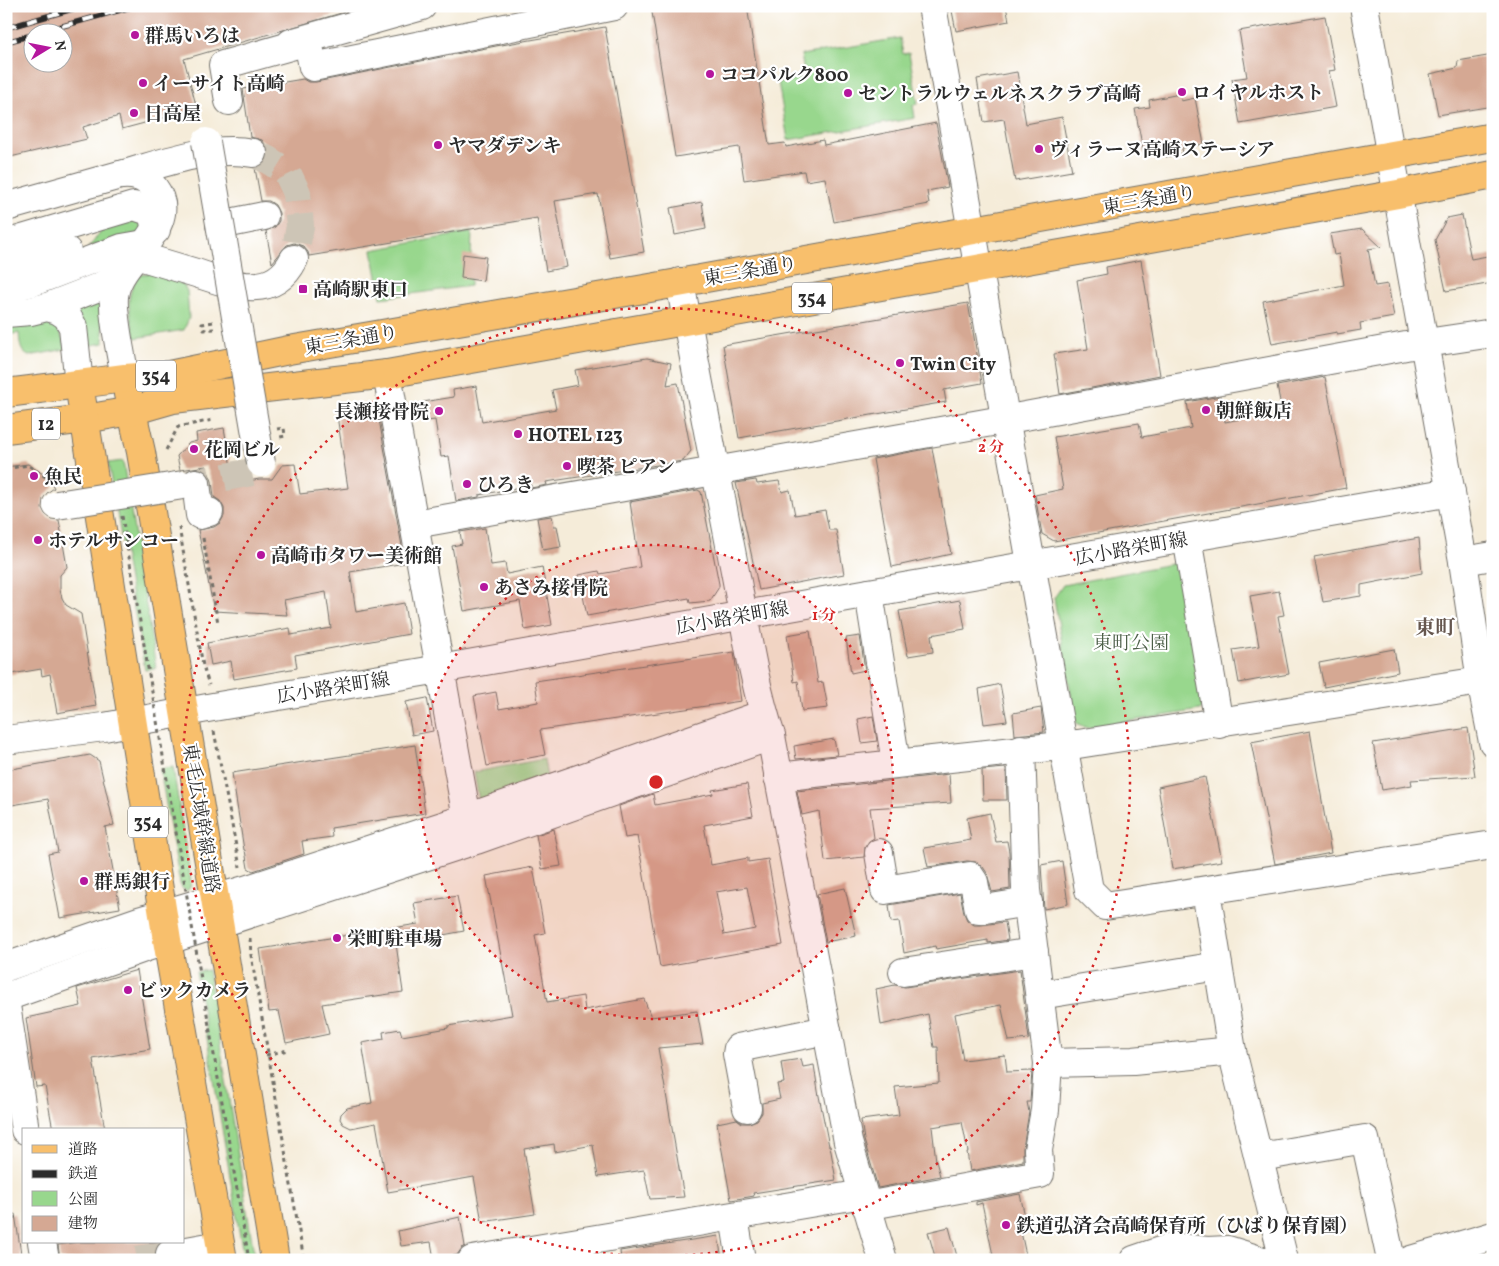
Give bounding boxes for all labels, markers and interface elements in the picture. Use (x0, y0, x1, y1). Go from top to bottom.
north arrow (22, 22, 72, 72)
place label: 群馬いろは (145, 24, 240, 50)
marker: 群馬いろは (129, 29, 141, 41)
text: N (49, 39, 70, 53)
place label: ココパルク800 (720, 63, 849, 89)
marker: ココパルク800 (704, 68, 716, 80)
place label: イーサイト高崎 (153, 72, 285, 98)
marker: イーサイト高崎 (137, 77, 149, 89)
place label: ロイヤルホスト (1192, 81, 1324, 107)
place label: セントラルウェルネスクラブ高崎 (858, 82, 1141, 108)
marker: ロイヤルホスト (1176, 86, 1188, 98)
marker: セントラルウェルネスクラブ高崎 (842, 87, 854, 99)
place label: 日高屋 (144, 102, 201, 128)
marker: 日高屋 (128, 107, 140, 119)
place label: ヤマダデンキ (448, 134, 562, 160)
place label: ヴィラーヌ高崎ステーシア (1049, 138, 1275, 164)
marker: ヤマダデンキ (432, 139, 444, 151)
marker: ヴィラーヌ高崎ステーシア (1033, 143, 1045, 155)
street label: 東三条通り (1100, 180, 1198, 222)
street label: 東三条通り (701, 251, 799, 293)
place label: 高崎駅東口 (313, 278, 408, 304)
road number: 354 (792, 282, 832, 314)
marker: 高崎駅東口 (297, 283, 309, 295)
street label: 東三条通り (302, 320, 400, 362)
place label: Twin City (910, 352, 997, 378)
marker: Twin City (894, 357, 906, 369)
road number: 354 (136, 361, 176, 392)
place label: 朝鮮飯店 (1216, 399, 1292, 425)
place label: 長瀬接骨院 (334, 400, 429, 426)
marker: 朝鮮飯店 (1200, 404, 1212, 416)
marker: 長瀬接骨院 (433, 405, 445, 417)
road number: 12 (32, 408, 60, 439)
place label: HOTEL 123 (528, 423, 623, 449)
marker: HOTEL 123 (512, 428, 524, 440)
place label: 花岡ビル (204, 438, 280, 464)
text: 2 分 (978, 438, 1004, 459)
marker: 花岡ビル (188, 443, 200, 455)
place label: 喫茶 ピアン (577, 455, 675, 481)
marker: 喫茶 ピアン (561, 460, 573, 472)
place label: 魚民 (44, 465, 82, 491)
marker: 魚民 (28, 470, 40, 482)
place label: ひろき (477, 473, 534, 499)
marker: ひろき (461, 478, 473, 490)
street label: 広小路栄町線 (1073, 527, 1190, 573)
place label: ホテルサンコー (48, 529, 179, 555)
marker: ホテルサンコー (32, 534, 44, 546)
place label: 高崎市タワー美術館 (271, 544, 442, 570)
marker: 高崎市タワー美術館 (255, 549, 267, 561)
place label: あさみ接骨院 (494, 576, 608, 602)
marker: あさみ接骨院 (478, 581, 490, 593)
street label: 広小路栄町線 (674, 596, 791, 642)
text: 1 分 (812, 606, 836, 627)
district label: 東町 (1415, 615, 1456, 643)
park label: 東町公園 (1093, 631, 1169, 657)
street label: 広小路栄町線 (275, 667, 392, 711)
street label: 東毛広域幹線道路 (175, 741, 225, 895)
centre of rings (647, 773, 665, 791)
road number: 354 (128, 806, 168, 838)
place label: 群馬銀行 (94, 870, 170, 896)
marker: 群馬銀行 (78, 875, 90, 887)
place label: 栄町駐車場 (347, 927, 442, 953)
marker: 栄町駐車場 (331, 932, 343, 944)
place label: ビックカメラ (138, 979, 251, 1005)
marker: ビックカメラ (122, 984, 134, 996)
legend (22, 1128, 185, 1244)
text: 道路 (68, 1140, 98, 1161)
text: 鉄道 (68, 1164, 98, 1185)
text: 公園 (68, 1190, 98, 1211)
text: 建物 (68, 1214, 98, 1235)
place label: 鉄道弘済会高崎保育所（ひばり保育園） (1016, 1214, 1358, 1240)
marker: 鉄道弘済会高崎保育所（ひばり保育園） (1000, 1219, 1012, 1231)

